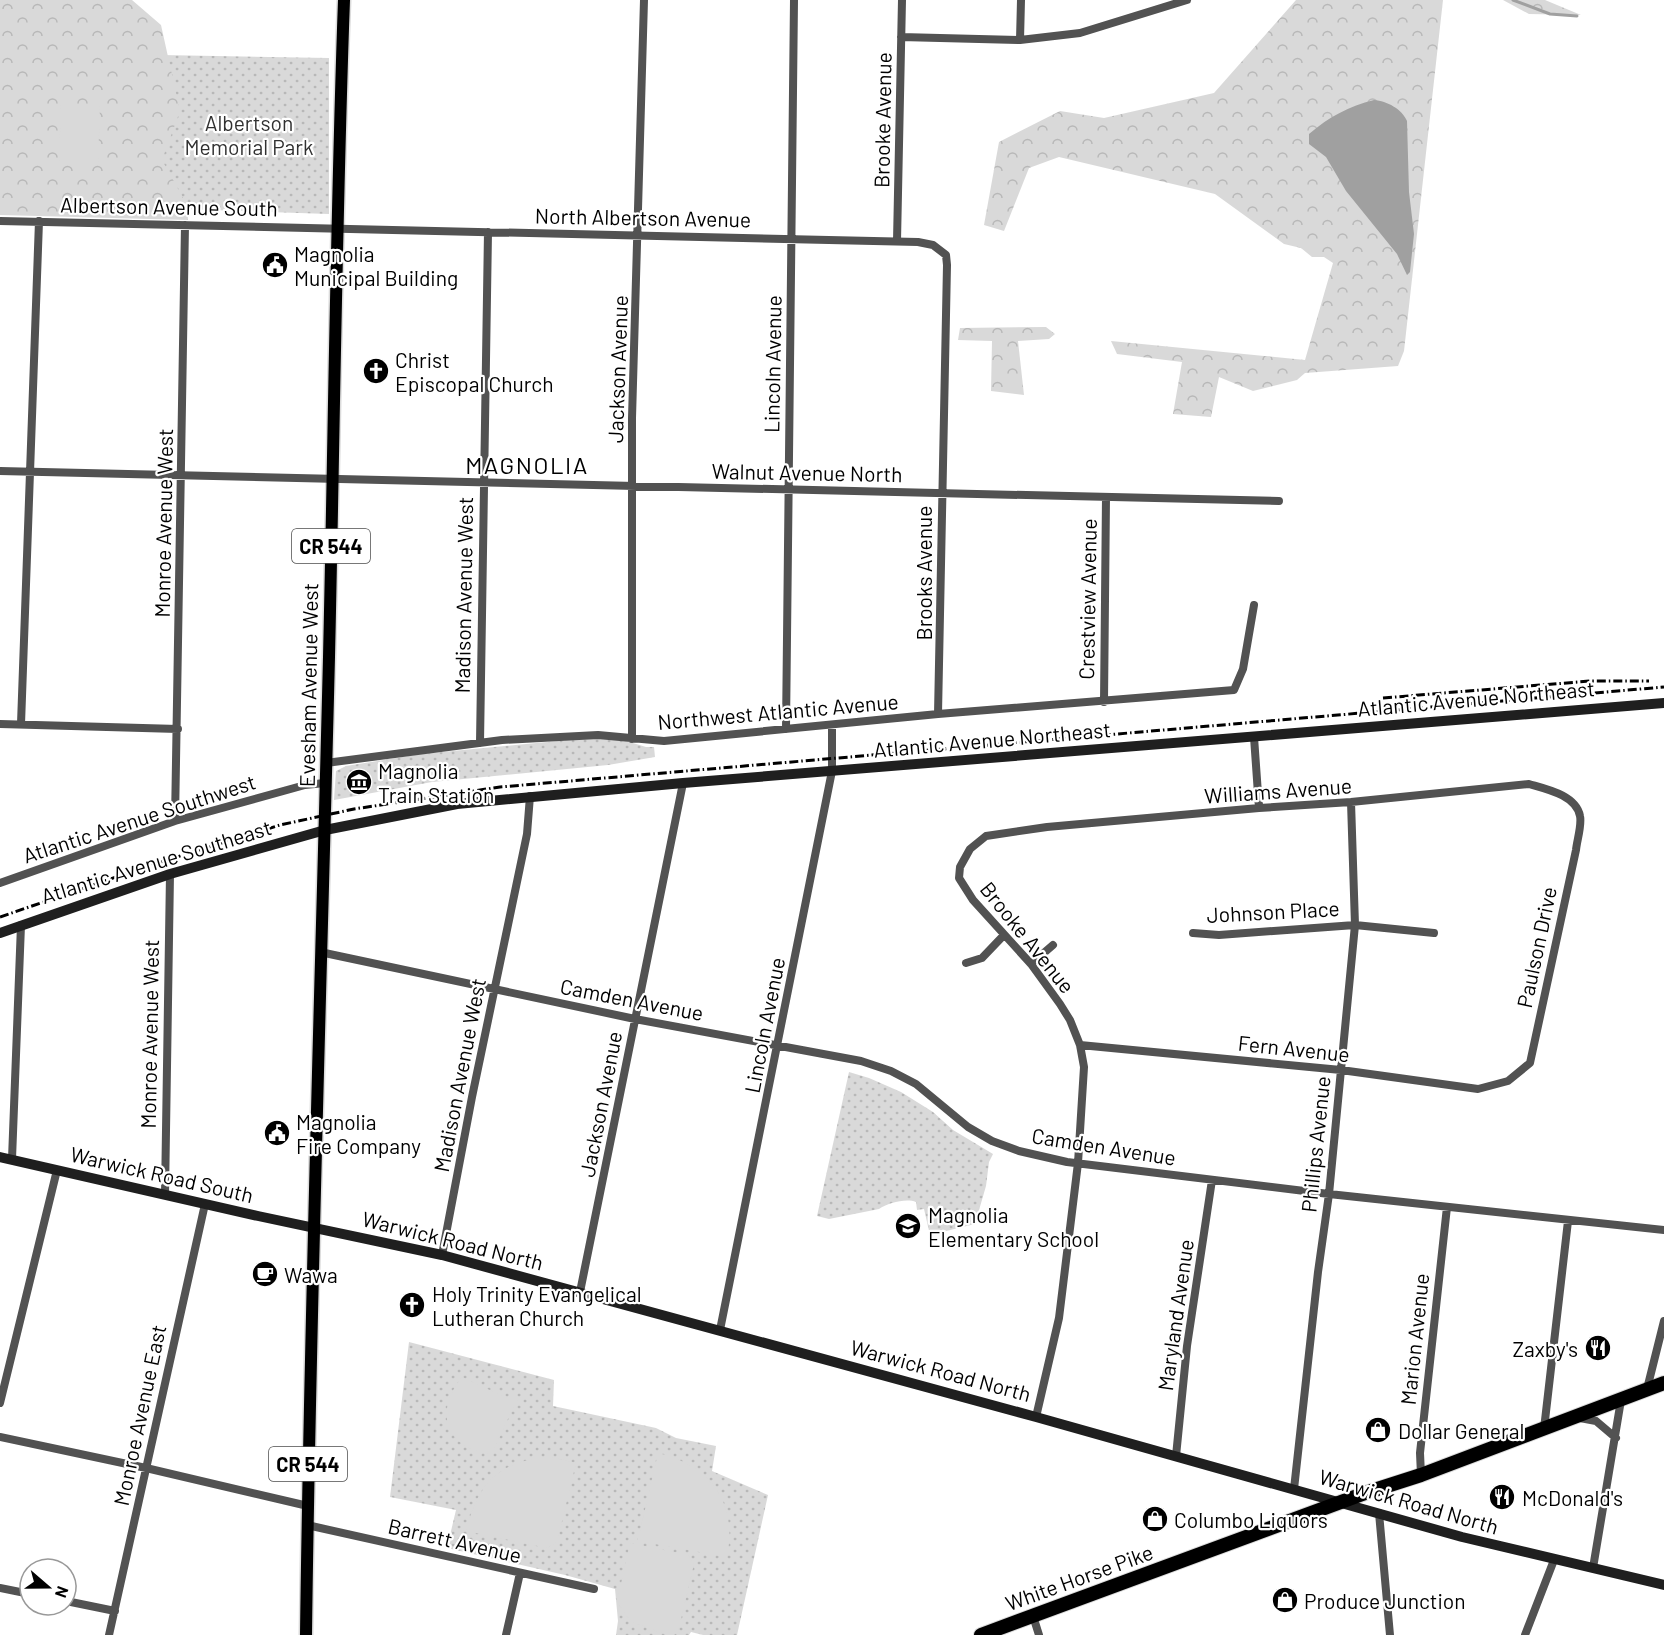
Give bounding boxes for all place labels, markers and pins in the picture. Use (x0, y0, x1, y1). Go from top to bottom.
place label: Magnolia Municipal Building (294, 241, 458, 290)
public building icon: Magnolia Municipal Building (260, 250, 290, 280)
place label: Christ Episcopal Church (395, 347, 554, 396)
church icon: Christ Episcopal Church (361, 356, 391, 386)
place label: Magnolia Train Station (378, 758, 494, 807)
museum icon: Magnolia Train Station (344, 767, 374, 797)
place label: Magnolia Fire Company (296, 1109, 421, 1158)
public building icon: Magnolia Fire Company (262, 1118, 292, 1148)
place label: Magnolia Elementary School (928, 1202, 1099, 1251)
school or university icon: Magnolia Elementary School (893, 1211, 923, 1241)
cafe icon: Wawa (250, 1259, 280, 1289)
place label: Wawa (284, 1262, 338, 1287)
place label: Holy Trinity Evangelical Lutheran Church (432, 1281, 642, 1330)
church icon: Holy Trinity Evangelical Lutheran Church (397, 1290, 427, 1320)
restaurant icon: Zaxby's (1583, 1333, 1613, 1363)
place label: Zaxby's (1512, 1336, 1578, 1361)
shop icon: Dollar General (1363, 1415, 1393, 1445)
place label: Dollar General (1398, 1418, 1524, 1443)
restaurant icon: McDonald's (1487, 1482, 1517, 1512)
place label: McDonald's (1522, 1485, 1623, 1510)
shop icon: Columbo Liquors (1140, 1504, 1170, 1534)
place label: Columbo Liquors (1174, 1507, 1328, 1532)
shop icon: Produce Junction (1270, 1585, 1300, 1615)
place label: Produce Junction (1304, 1588, 1466, 1613)

